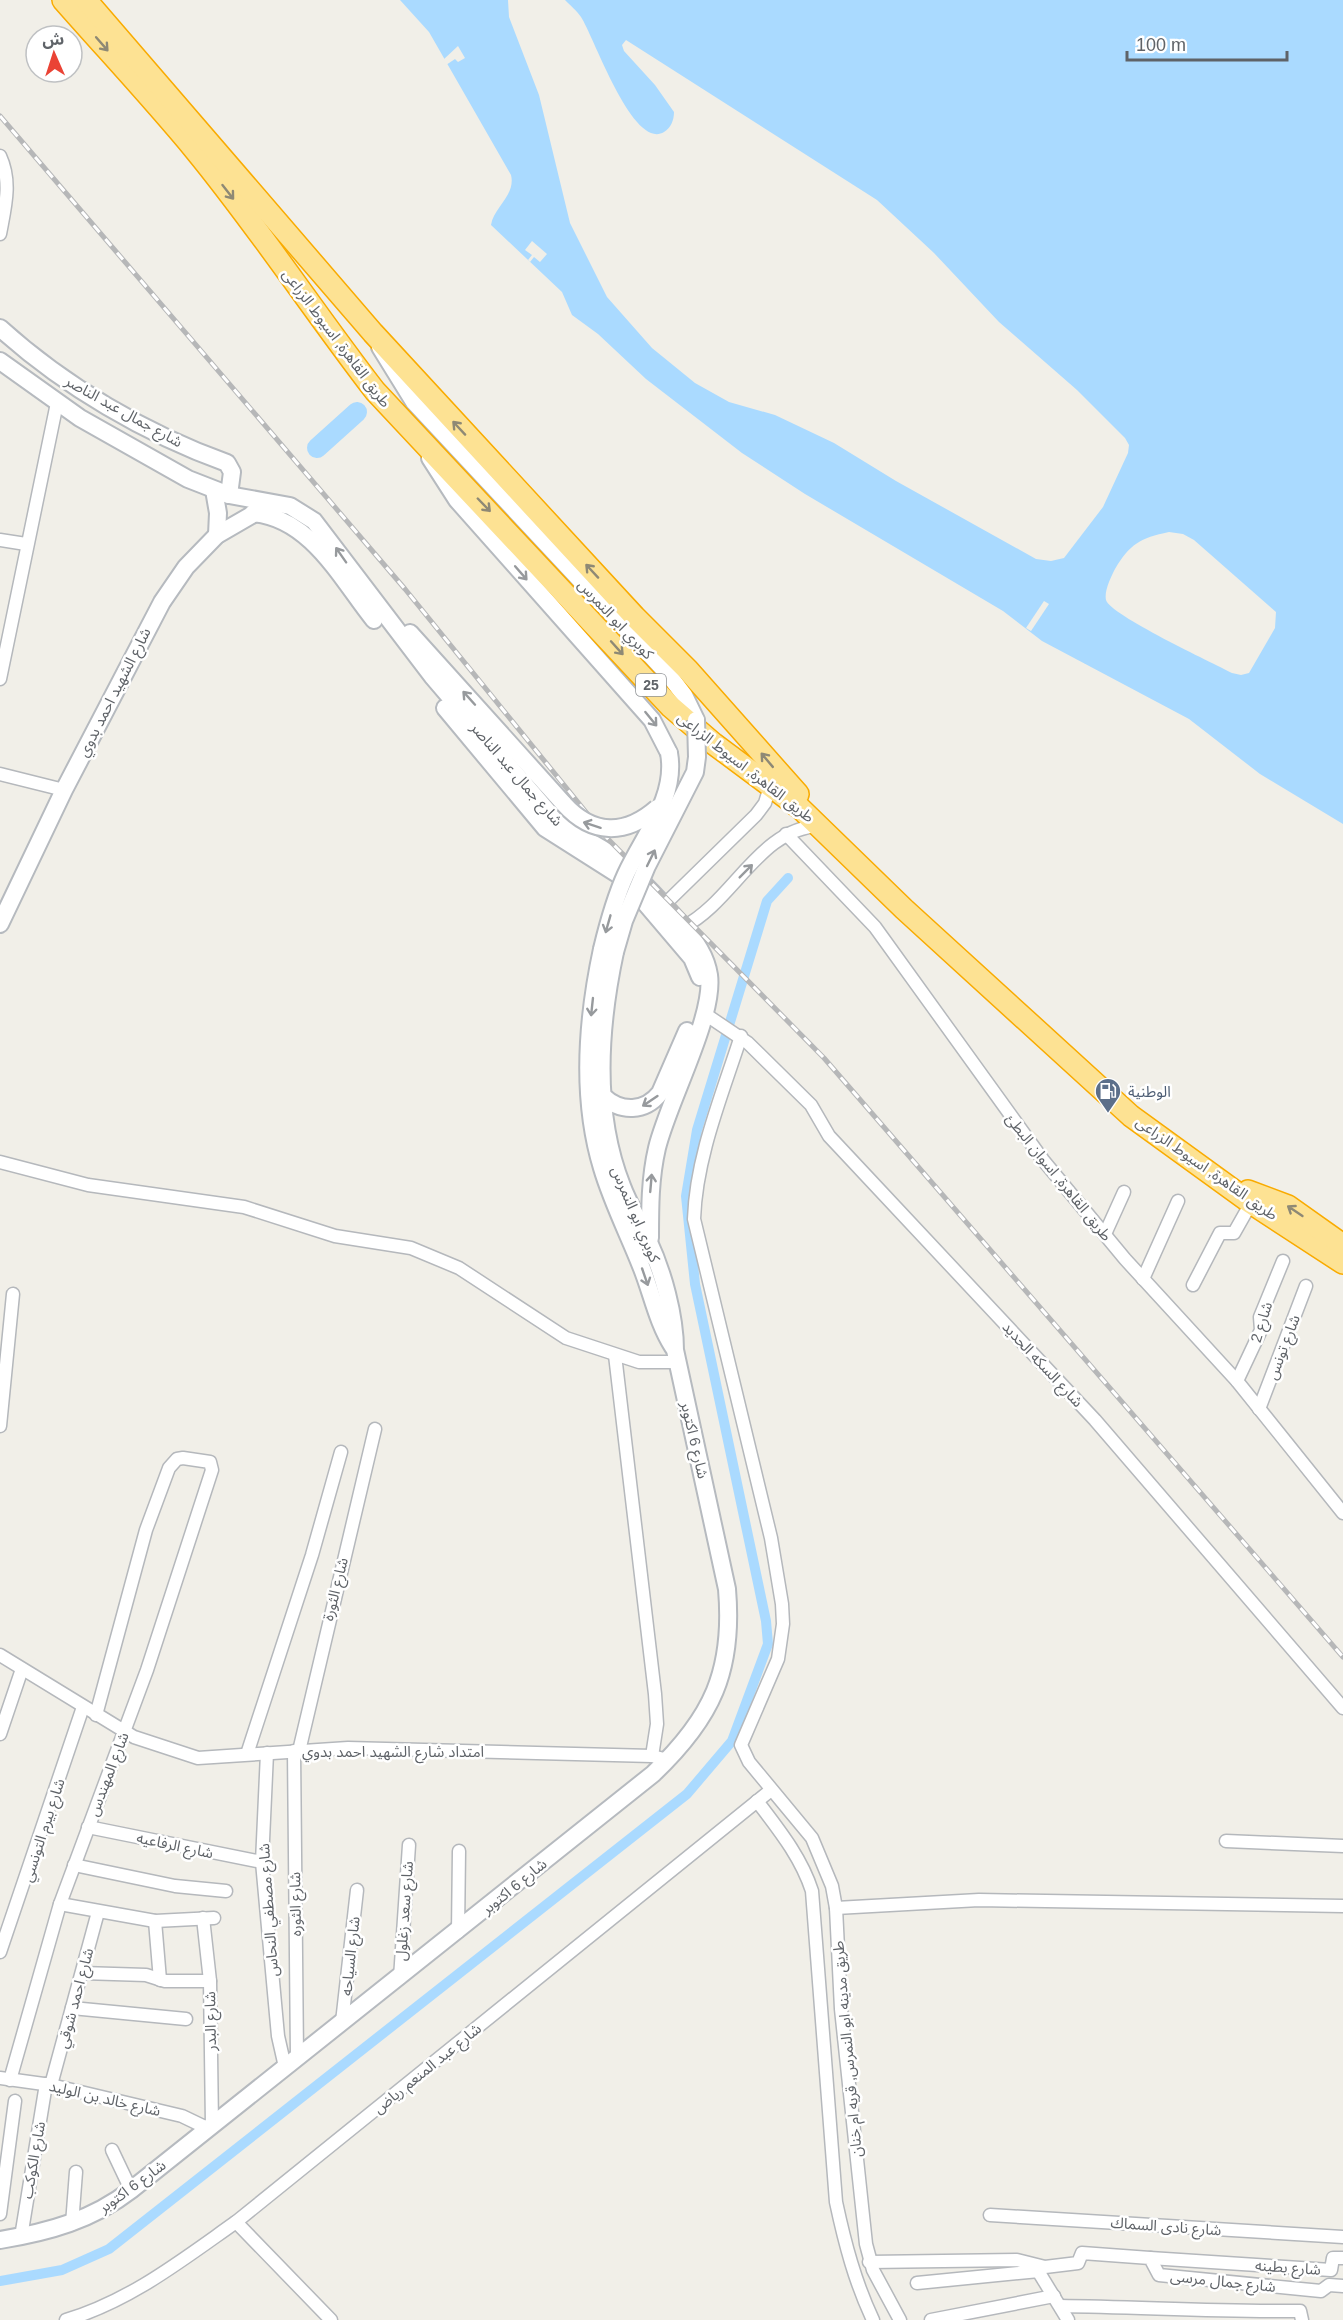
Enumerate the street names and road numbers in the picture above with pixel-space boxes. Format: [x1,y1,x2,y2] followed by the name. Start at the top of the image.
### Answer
[278,266,395,412] street label: طريق القاهرة, اسيوط الزراعى
[60,371,186,454] street label: شارع جمال عبد الناصر
[572,576,658,665] street label: كوبري ابو النمرس
[74,625,158,761] street label: شارع الشهيد احمد بدوي
[636,674,666,696] road number: 25
[673,708,818,827] street label: طريق القاهرة, اسيوط الزراعى
[464,718,567,832] street label: شارع جمال عبد الناصر
[1001,1110,1116,1245] street label: طريق القاهرة, اسوان البطئ
[1132,1113,1281,1225] street label: طريق القاهرة, اسيوط الزراعى
[605,1163,664,1267] street label: كوبري ابو النمرس
[1247,1299,1279,1346] street label: شارع 2
[1263,1312,1307,1383] street label: شارع تونس
[996,1318,1087,1413] street label: شارع السكه الحديد
[674,1399,712,1481] street label: شارع 6 اكتوبر
[319,1555,355,1623] street label: شارع الثورة
[84,1729,136,1820] street label: شارع المهندس
[302,1743,484,1764] street label: امتداد شارع الشهيد احمد بدوي
[18,1776,72,1885] street label: شارع بيرم التونسي
[134,1829,215,1865] street label: شارع الرفاعيه
[255,1842,285,1977] street label: شارع مصطفي النحاس
[477,1855,552,1921] street label: شارع 6 اكتوبر
[392,1860,420,1962] street label: شارع سعد زغلول
[286,1871,308,1936] street label: شارع الثوره
[337,1915,367,1997] street label: شارع السياحه
[829,1940,868,2158] street label: طريق مدينه ابو النمرس, قريه ام خنان
[53,1946,100,2051] street label: شارع احمد شوقي
[201,1991,223,2052] street label: شارع البدر
[370,2019,487,2120] street label: شارع عبد المنعم رياض
[47,2077,163,2123] street label: شارع خالد بن الوليد
[18,2120,52,2201] street label: شارع الكوكب
[95,2156,171,2220] street label: شارع 6 اكتوبر
[1110,2214,1222,2242] street label: شارع نادى السماك
[1254,2256,1322,2282] street label: شارع بطينه
[1169,2267,1277,2299] street label: شارع جمال مرسى

